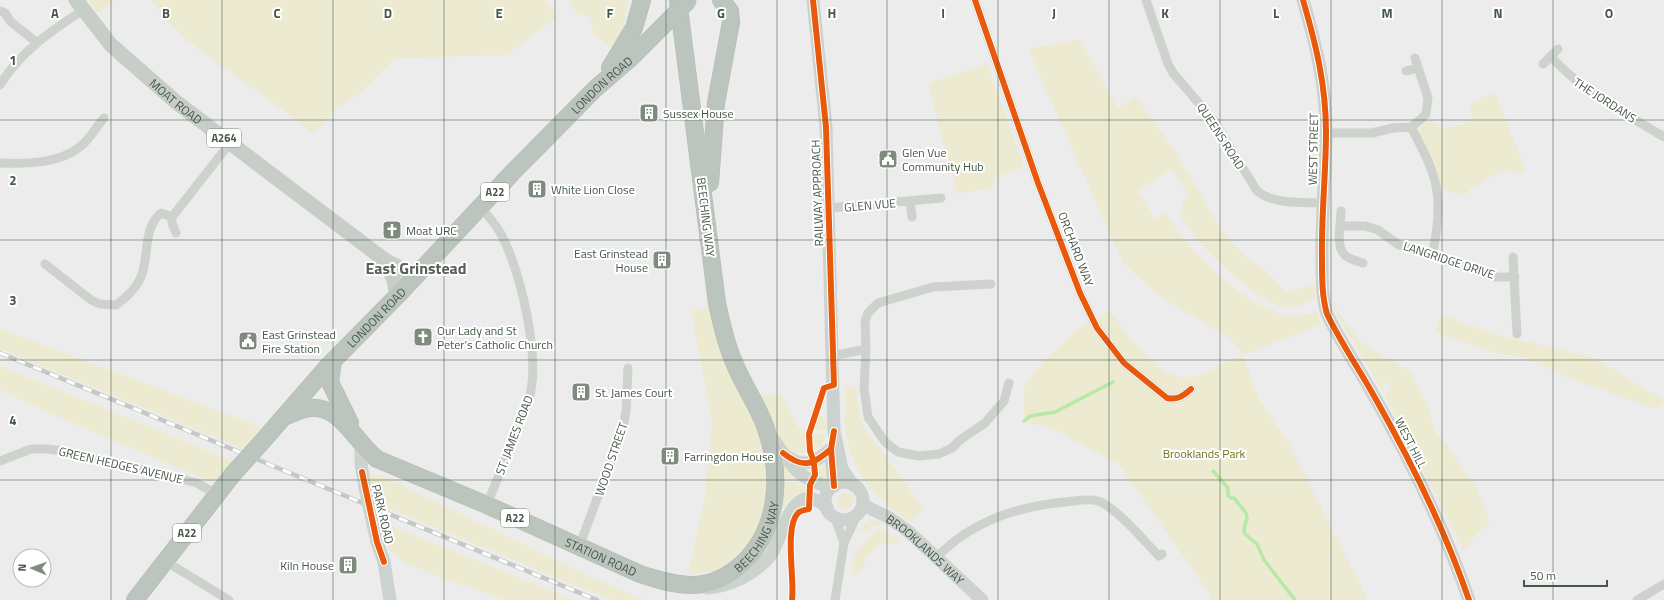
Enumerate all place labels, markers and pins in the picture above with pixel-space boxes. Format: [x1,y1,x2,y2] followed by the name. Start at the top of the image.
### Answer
[638,102,660,124] building icon: Sussex House
[663,104,734,123] place label: Sussex House
[902,143,984,176] place label: Glen Vue Community Hub
[877,148,899,170] public building icon: Glen Vue Community Hub
[526,178,548,200] building icon: White Lion Close
[551,180,635,199] place label: White Lion Close
[381,219,403,241] church icon: Moat URC
[406,221,457,240] place label: Moat URC
[574,244,648,277] place label: East Grinstead House
[651,249,673,271] building icon: East Grinstead House
[437,321,553,354] place label: Our Lady and St Peter’s Catholic Church
[262,325,336,358] place label: East Grinstead Fire Station
[412,326,434,348] church icon: Our Lady and St Peter’s Catholic Church
[237,330,259,352] public building icon: East Grinstead Fire Station
[570,381,592,403] building icon: St. James Court
[595,383,673,402] place label: St. James Court
[659,445,681,467] building icon: Farringdon House
[684,447,774,466] place label: Farringdon House
[337,554,359,576] building icon: Kiln House
[280,556,334,575] place label: Kiln House

